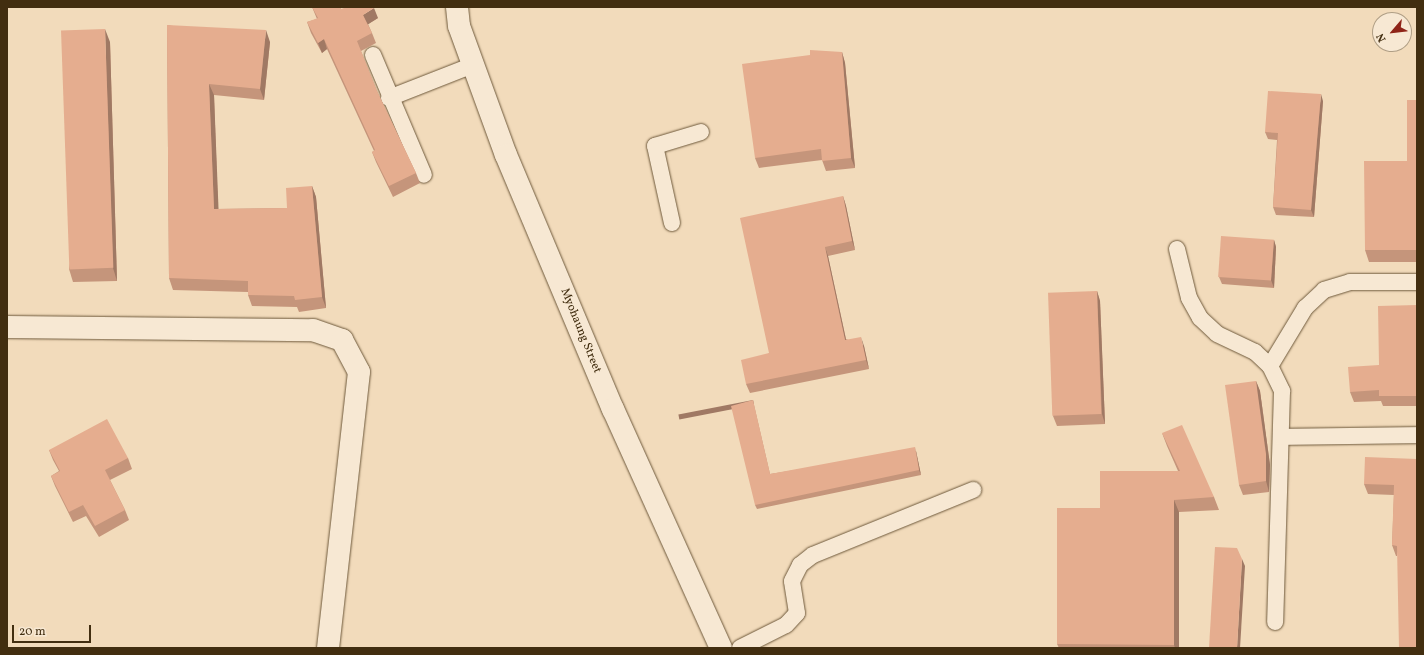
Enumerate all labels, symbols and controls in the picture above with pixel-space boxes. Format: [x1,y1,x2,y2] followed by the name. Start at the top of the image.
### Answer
[1372,12,1412,52] north arrow
[1373,30,1390,44] text: N
[556,286,604,376] street label: Myohaung Street
[14,617,93,643] scale bar
[19,624,46,640] text: 20 m

